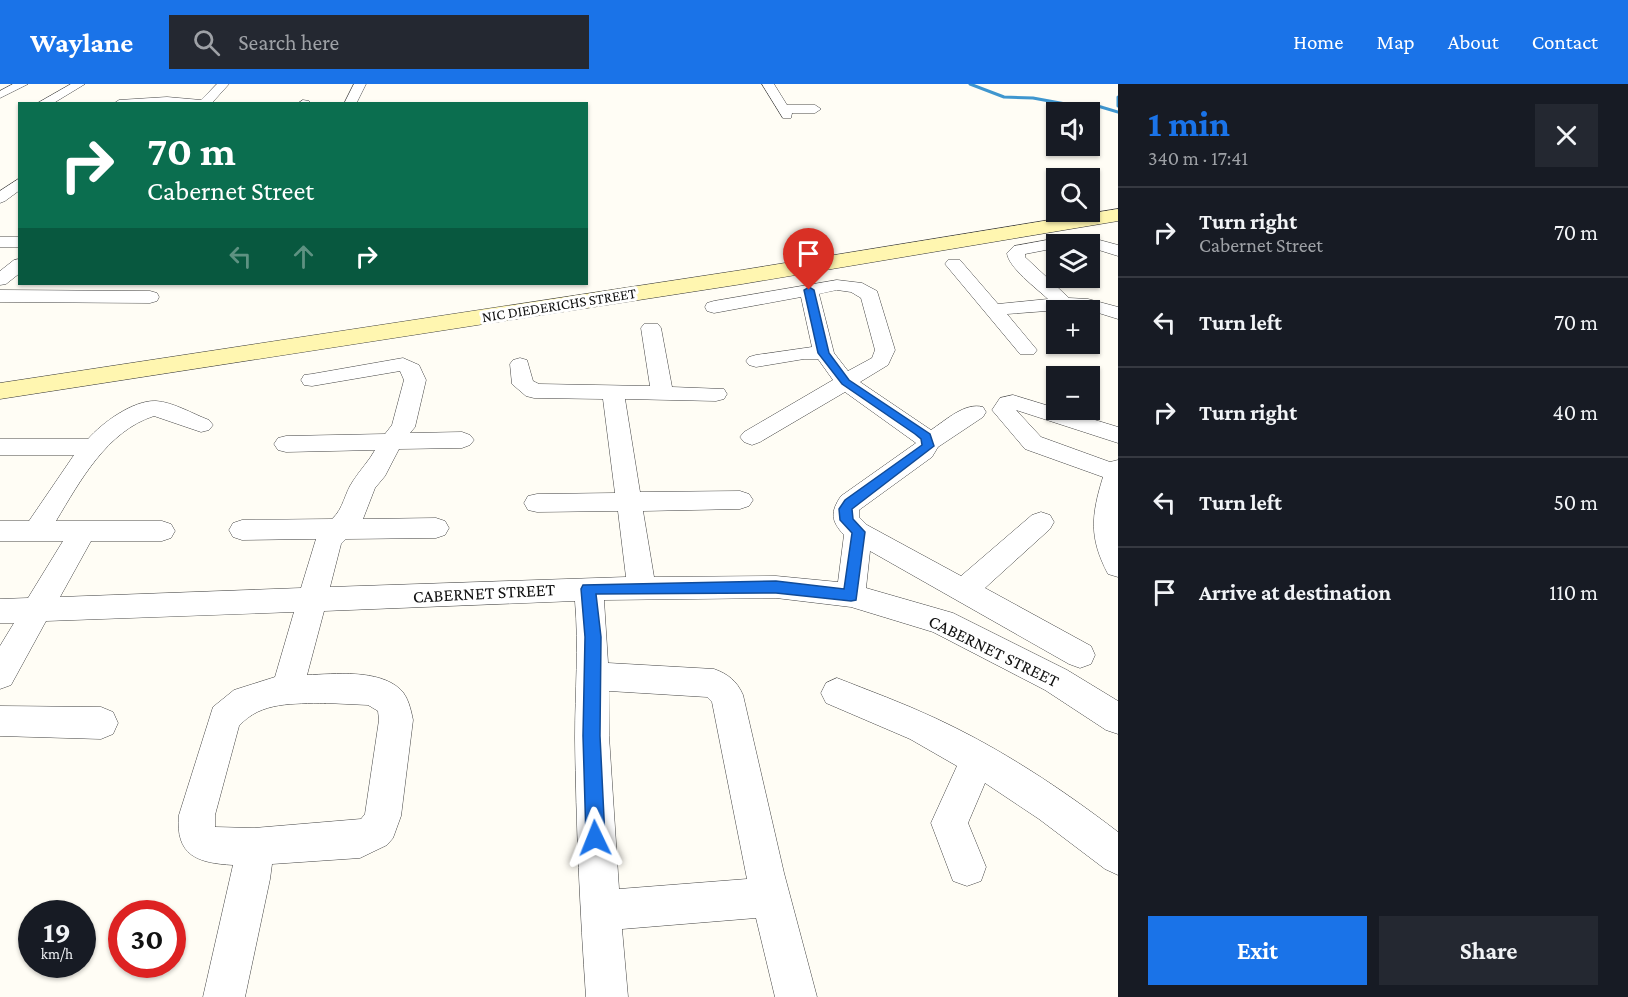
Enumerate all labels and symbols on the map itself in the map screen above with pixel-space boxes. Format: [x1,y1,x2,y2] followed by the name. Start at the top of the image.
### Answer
[783,228,834,290] pin
[481,285,637,325] street label: NIC DIEDERICHS STREET
[412,579,556,607] street label: CABERNET STREET
[926,611,1063,691] street label: CABERNET STREET
[563,806,627,870] position arrow
[108,900,186,978] speed limit sign: 30

